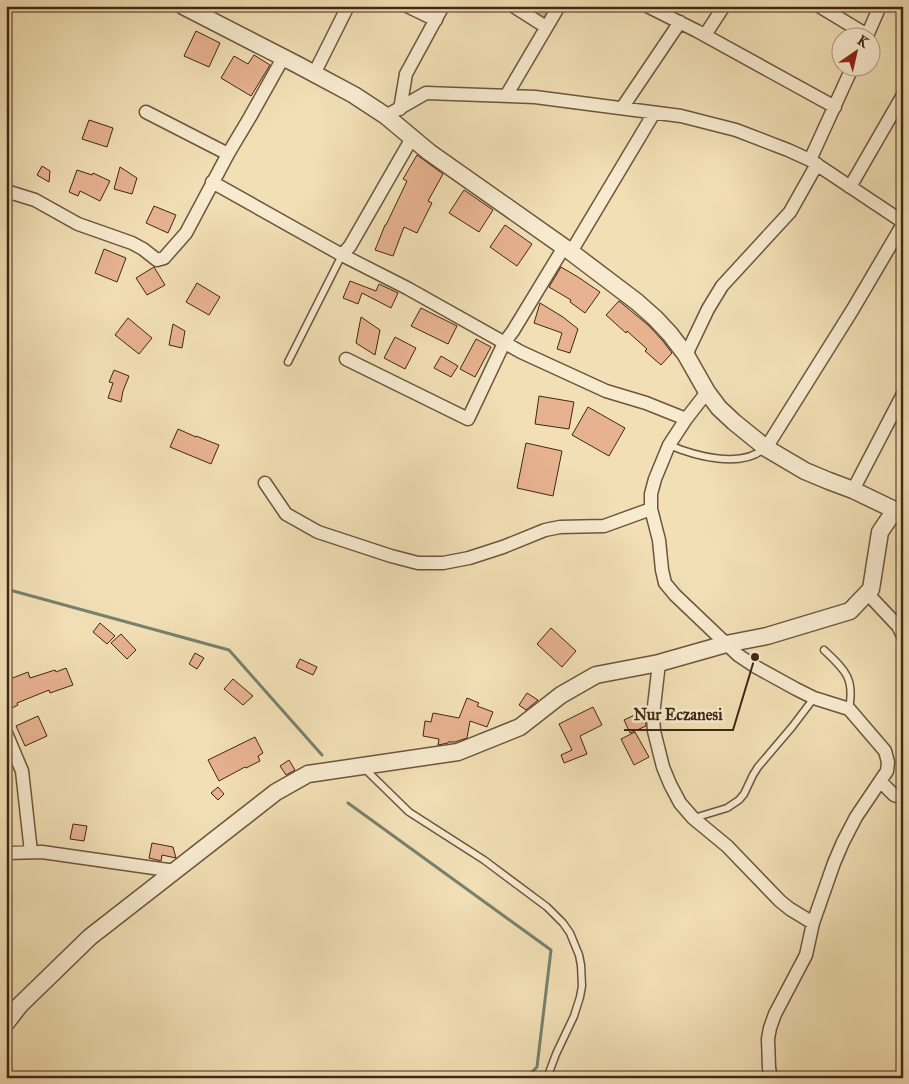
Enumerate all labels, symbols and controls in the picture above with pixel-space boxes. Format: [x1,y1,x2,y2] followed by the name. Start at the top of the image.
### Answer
[832,28,882,78] north arrow
[854,32,873,52] text: K
[624,699,733,730] callout: Nur Eczanesi
[633,705,723,724] text: Nur Eczanesi

